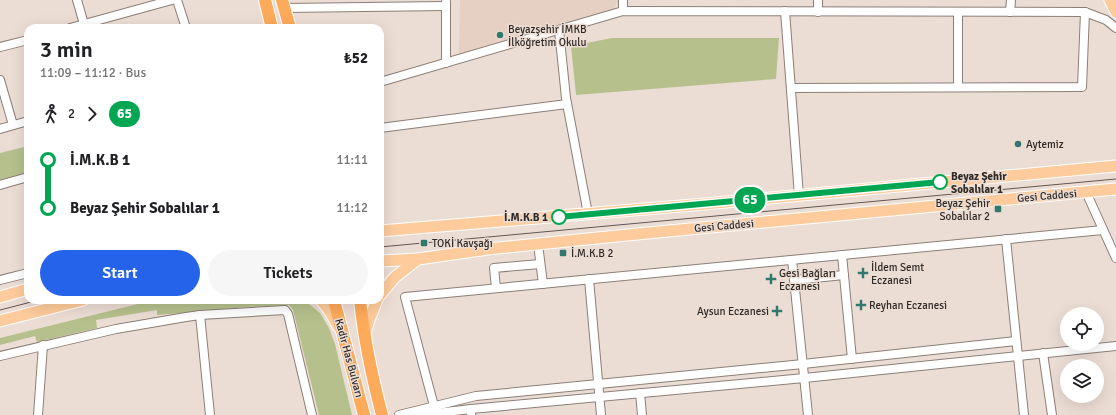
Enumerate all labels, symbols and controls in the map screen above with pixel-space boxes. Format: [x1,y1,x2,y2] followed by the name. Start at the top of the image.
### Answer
[508,22,587,49] place label: Beyazşehir İMKB İlköğretim Okulu
[495,30,505,40] marker: Beyazşehir İMKB İlköğretim Okulu
[40,36,93,63] text: 3 min
[344,49,368,67] text: ₺52
[40,65,146,81] text: 11:09 – 11:12 · Bus
[40,103,62,125] icon: walk
[81,103,103,125] icon: forward
[117,105,132,122] text: 65
[68,106,75,122] text: 2
[1026,138,1064,151] place label: Aytemiz
[1013,139,1023,149] marker: Aytemiz
[70,151,130,169] text: İ.M.K.B 1
[336,152,368,168] text: 11:11
[951,170,1007,196] place label: Beyaz Şehir Sobalılar 1
[932,174,948,190] marker: Beyaz Şehir Sobalılar 1
[732,187,768,213] line badge: 65
[1017,187,1077,205] street label: Gesi Caddesi
[742,191,758,208] text: 65
[935,197,990,223] place label: Beyaz Şehir Sobalılar 2
[70,199,220,217] text: Beyaz Şehir Sobalılar 1
[336,200,368,216] text: 11:12
[993,204,1003,214] marker: Beyaz Şehir Sobalılar 2
[551,209,567,225] marker: İ.M.K.B 1
[504,210,548,224] place label: İ.M.K.B 1
[694,217,754,235] street label: Gesi Caddesi
[432,236,493,250] place label: TOKİ Kavşağı
[419,238,429,248] marker: TOKİ Kavşağı
[571,246,613,260] place label: İ.M.K.B 2
[558,248,568,258] marker: İ.M.K.B 2
[40,250,200,296] button: Start
[208,250,368,296] button: Tickets
[871,260,924,287] place label: İldem Semt Eczanesi
[779,267,836,293] place label: Gesi Bağları Eczanesi
[858,268,868,278] marker: İldem Semt Eczanesi
[766,274,776,284] marker: Gesi Bağları Eczanesi
[869,299,947,312] place label: Reyhan Eczanesi
[856,300,866,310] marker: Reyhan Eczanesi
[697,305,769,318] place label: Aysun Eczanesi
[772,306,782,316] marker: Aysun Eczanesi
[1060,307,1104,403] map controls
[1060,307,1104,351] button: locate
[332,317,366,399] street label: Kadir Has Bulvarı
[1060,359,1104,403] button: layers

